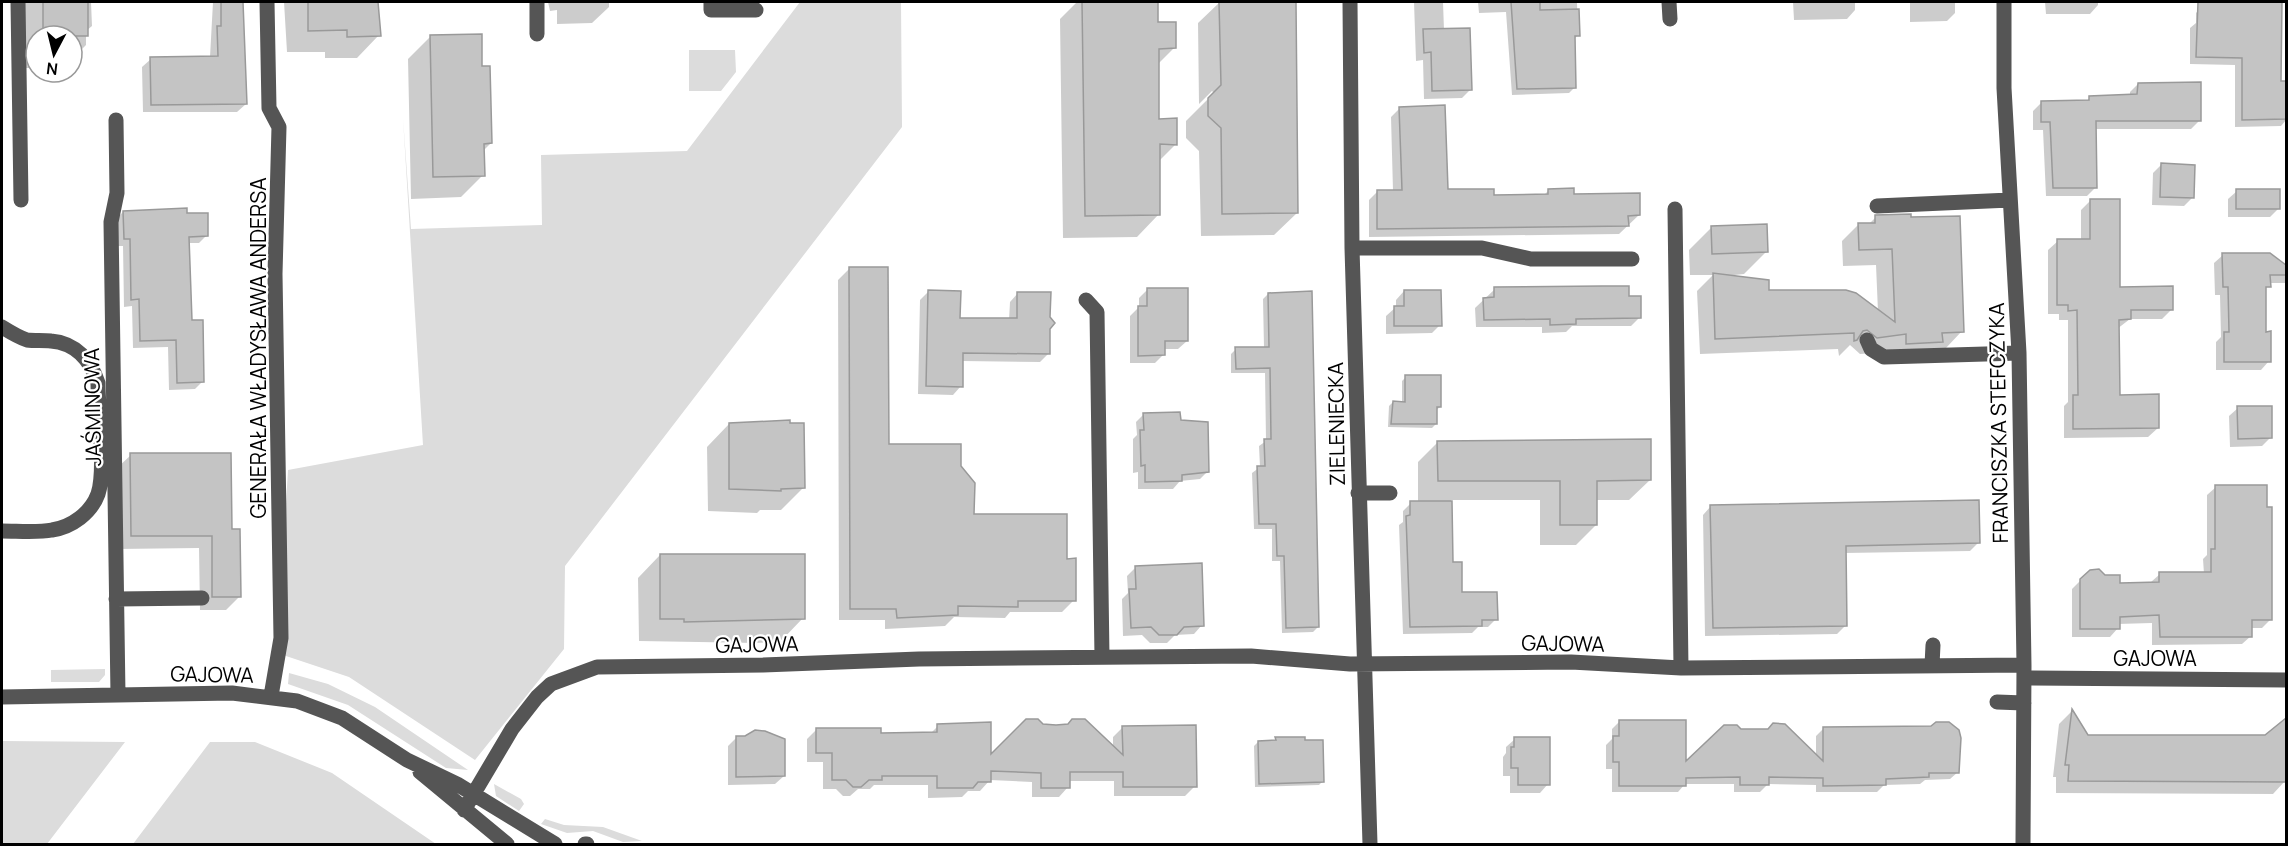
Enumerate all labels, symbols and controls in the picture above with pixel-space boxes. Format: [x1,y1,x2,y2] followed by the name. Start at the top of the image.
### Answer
[24,24,84,84] north arrow
[45,57,59,81] text: N
[244,178,272,518] street label: GENERAŁA WŁADYSŁAWA ANDERSA
[1982,302,2014,544] street label: FRANCISZKA STEFCZYKA
[77,347,107,467] street label: JAŚMINOWA
[1321,362,1351,486] street label: ZIELENIECKA
[1521,628,1605,658] street label: GAJOWA
[715,629,799,659] street label: GAJOWA
[2113,644,2197,672] street label: GAJOWA
[170,659,254,689] street label: GAJOWA

